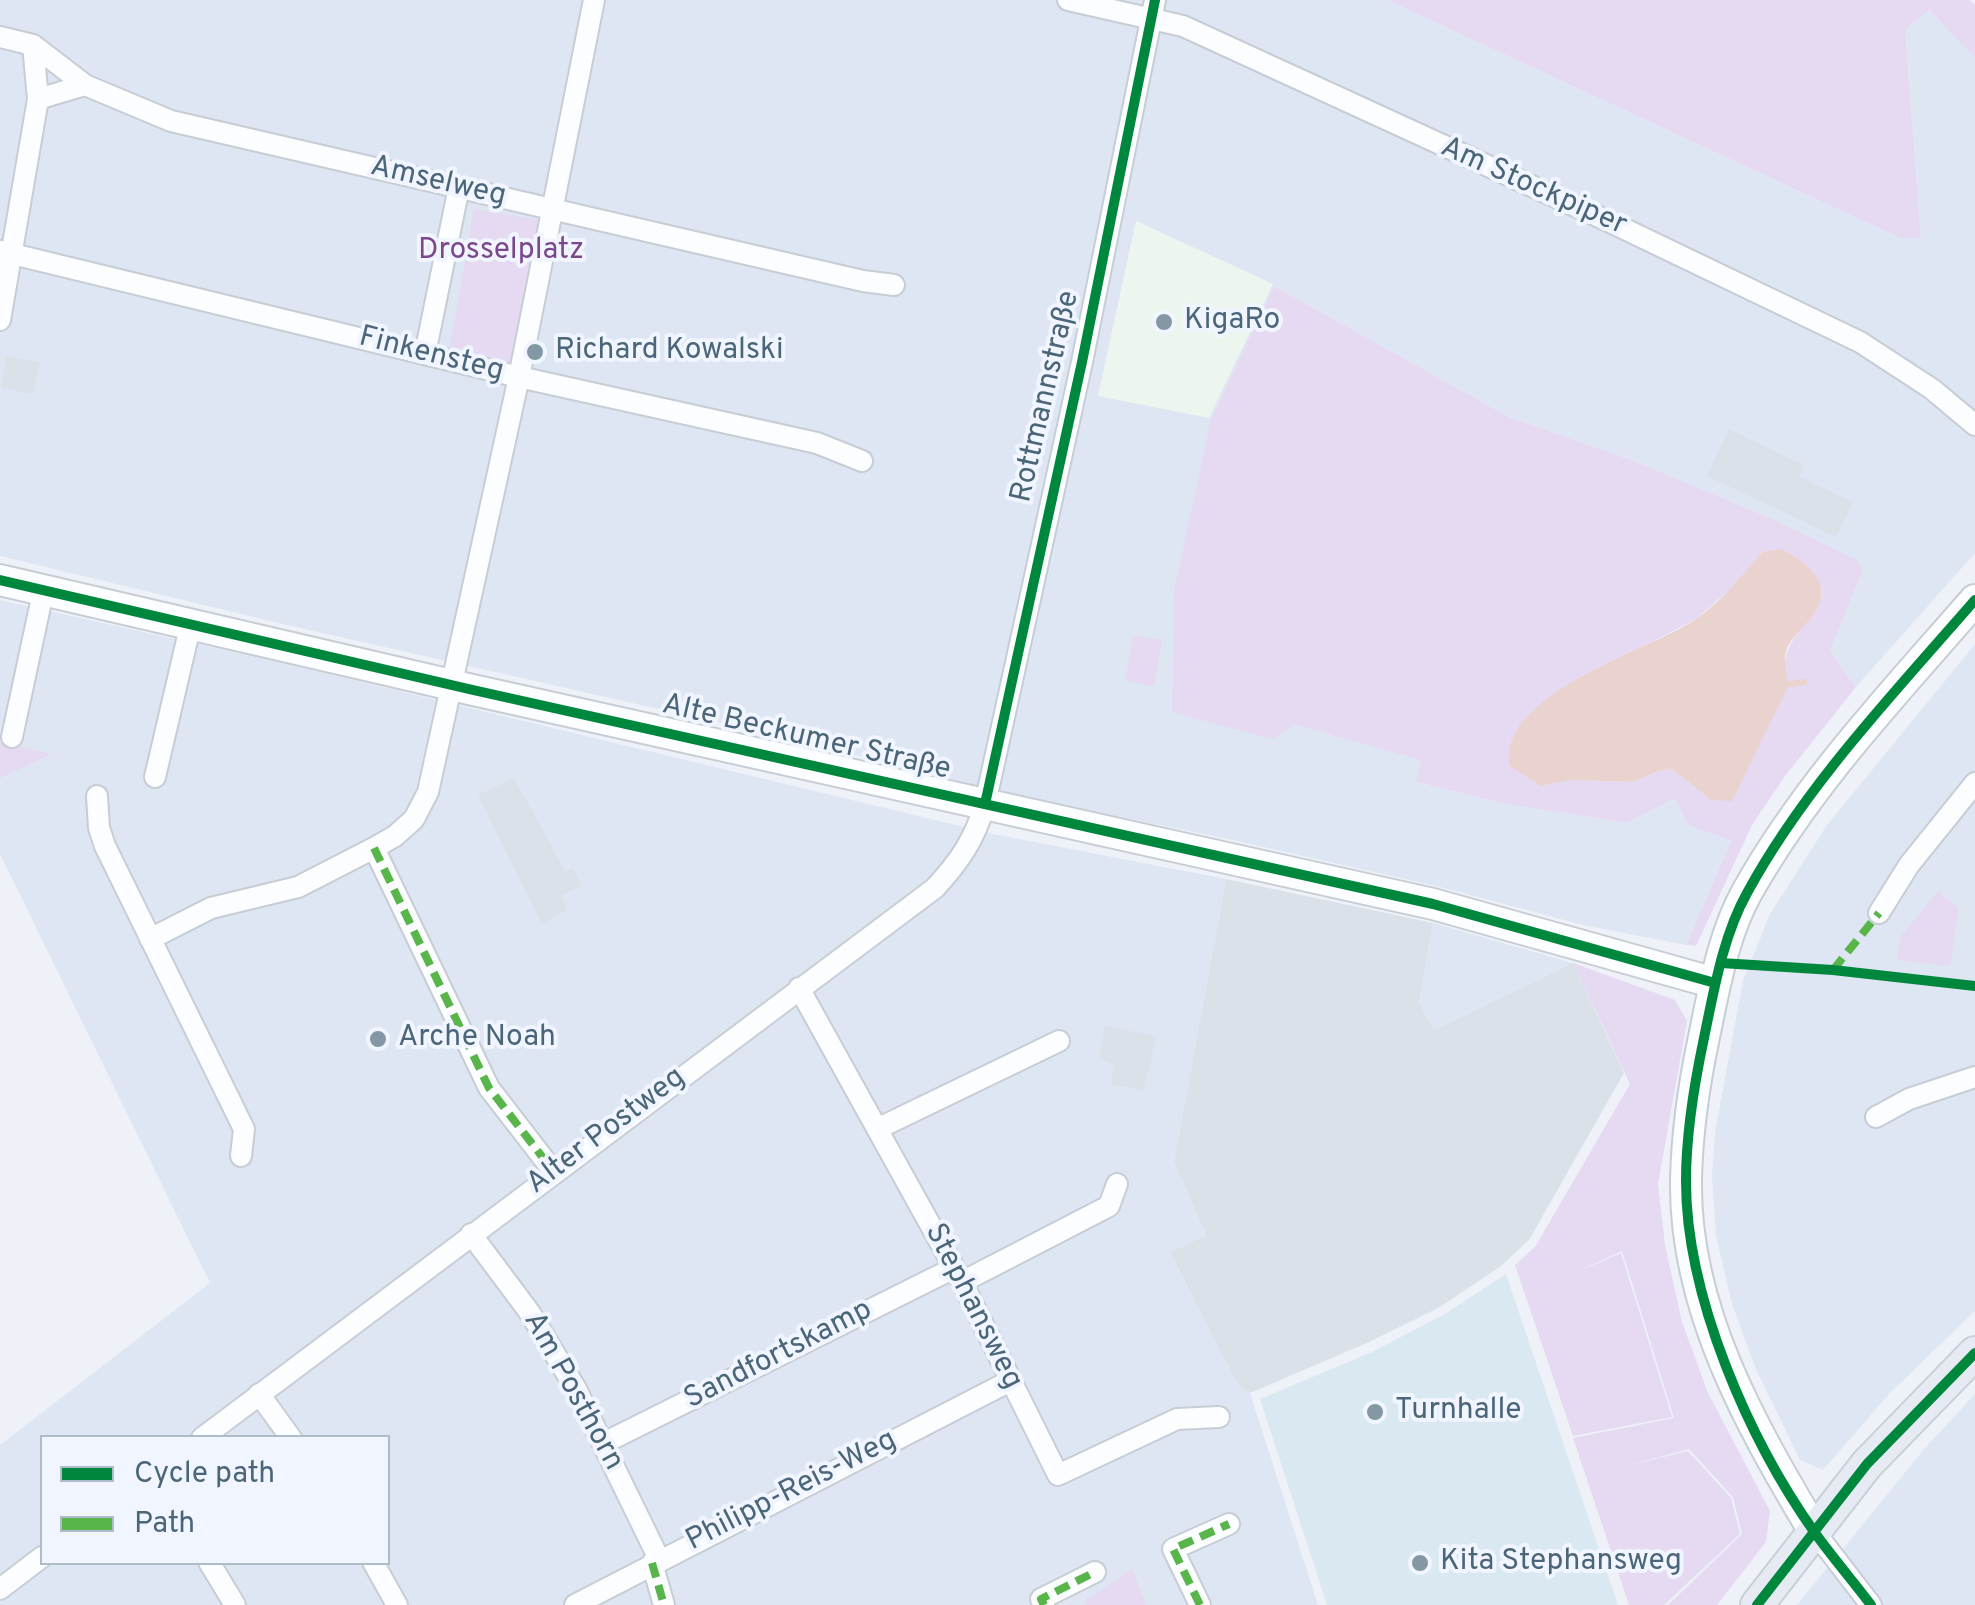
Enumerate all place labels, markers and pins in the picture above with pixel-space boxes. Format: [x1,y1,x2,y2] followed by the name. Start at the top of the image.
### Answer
[1184,304,1280,340] place label: KigaRo
[1153,311,1175,333] marker: KigaRo
[555,334,784,370] place label: Richard Kowalski
[524,341,546,363] marker: Richard Kowalski
[398,1021,556,1057] place label: Arche Noah
[367,1028,389,1050] marker: Arche Noah
[1395,1394,1521,1430] place label: Turnhalle
[1364,1401,1386,1423] marker: Turnhalle
[1440,1545,1682,1581] place label: Kita Stephansweg
[1409,1552,1431,1574] marker: Kita Stephansweg

